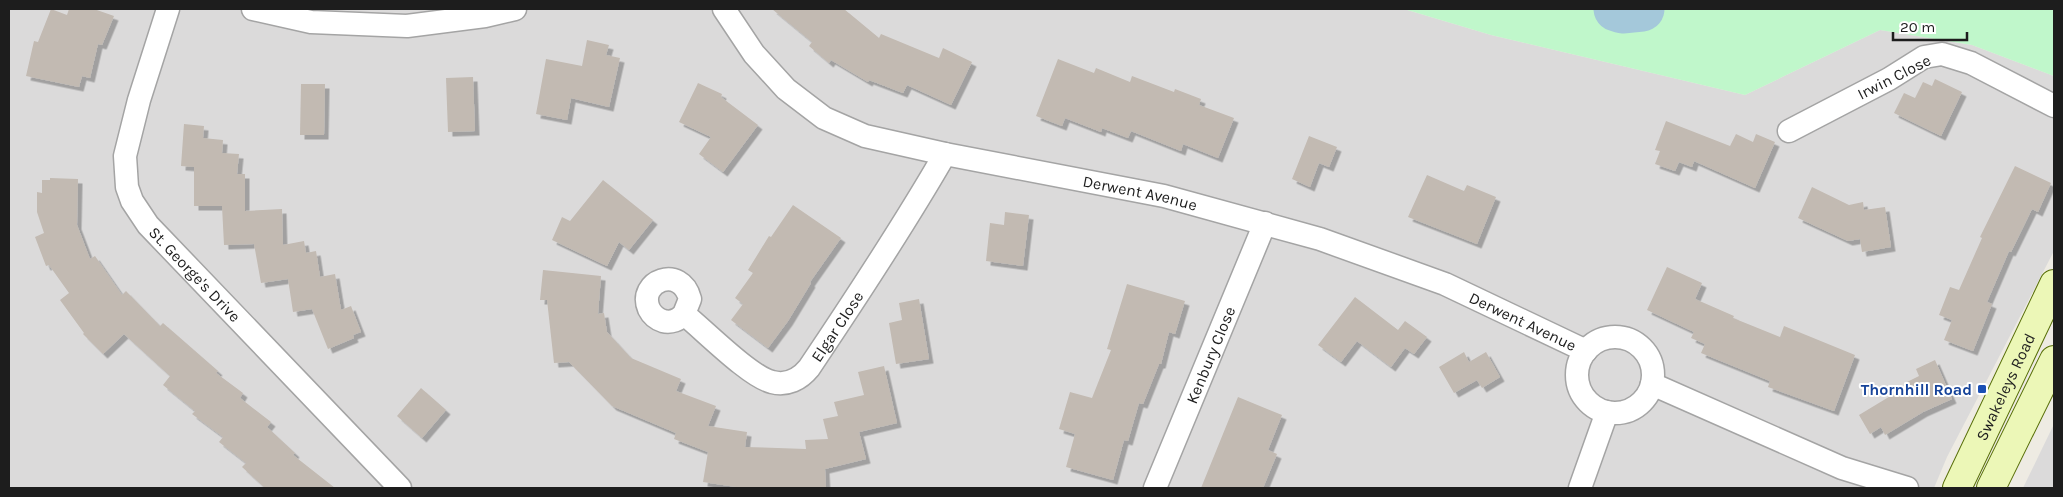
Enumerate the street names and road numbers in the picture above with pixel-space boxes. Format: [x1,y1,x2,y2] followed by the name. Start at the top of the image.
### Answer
[1854,50,1934,104] street label: Irwin Close
[1081,171,1200,214] street label: Derwent Avenue
[145,223,245,326] street label: St. George's Drive
[807,287,867,365] street label: Elgar Close
[1466,287,1580,355] street label: Derwent Avenue
[1182,304,1239,406] street label: Kenbury Close
[1971,330,2039,444] street label: Swakeleys Road

